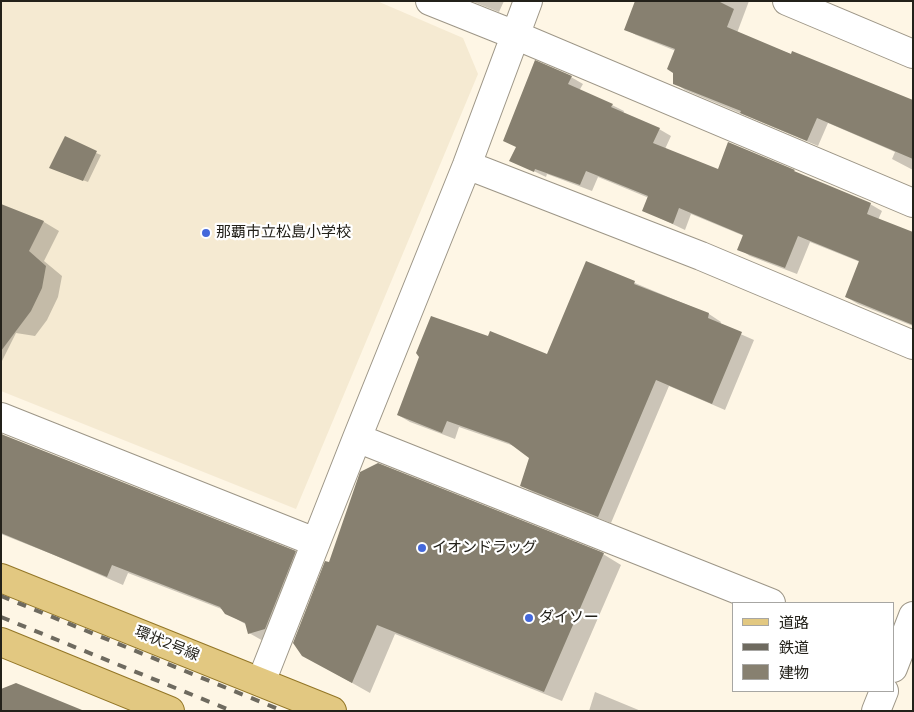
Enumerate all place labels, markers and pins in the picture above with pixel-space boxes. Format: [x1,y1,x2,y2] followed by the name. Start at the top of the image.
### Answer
[216,224,351,242] place label: 那覇市立松島小学校
[200,227,212,239] marker: 那覇市立松島小学校
[432,539,537,557] place label: イオンドラッグ
[416,542,428,554] marker: イオンドラッグ
[539,609,599,627] place label: ダイソー
[523,612,535,624] marker: ダイソー

